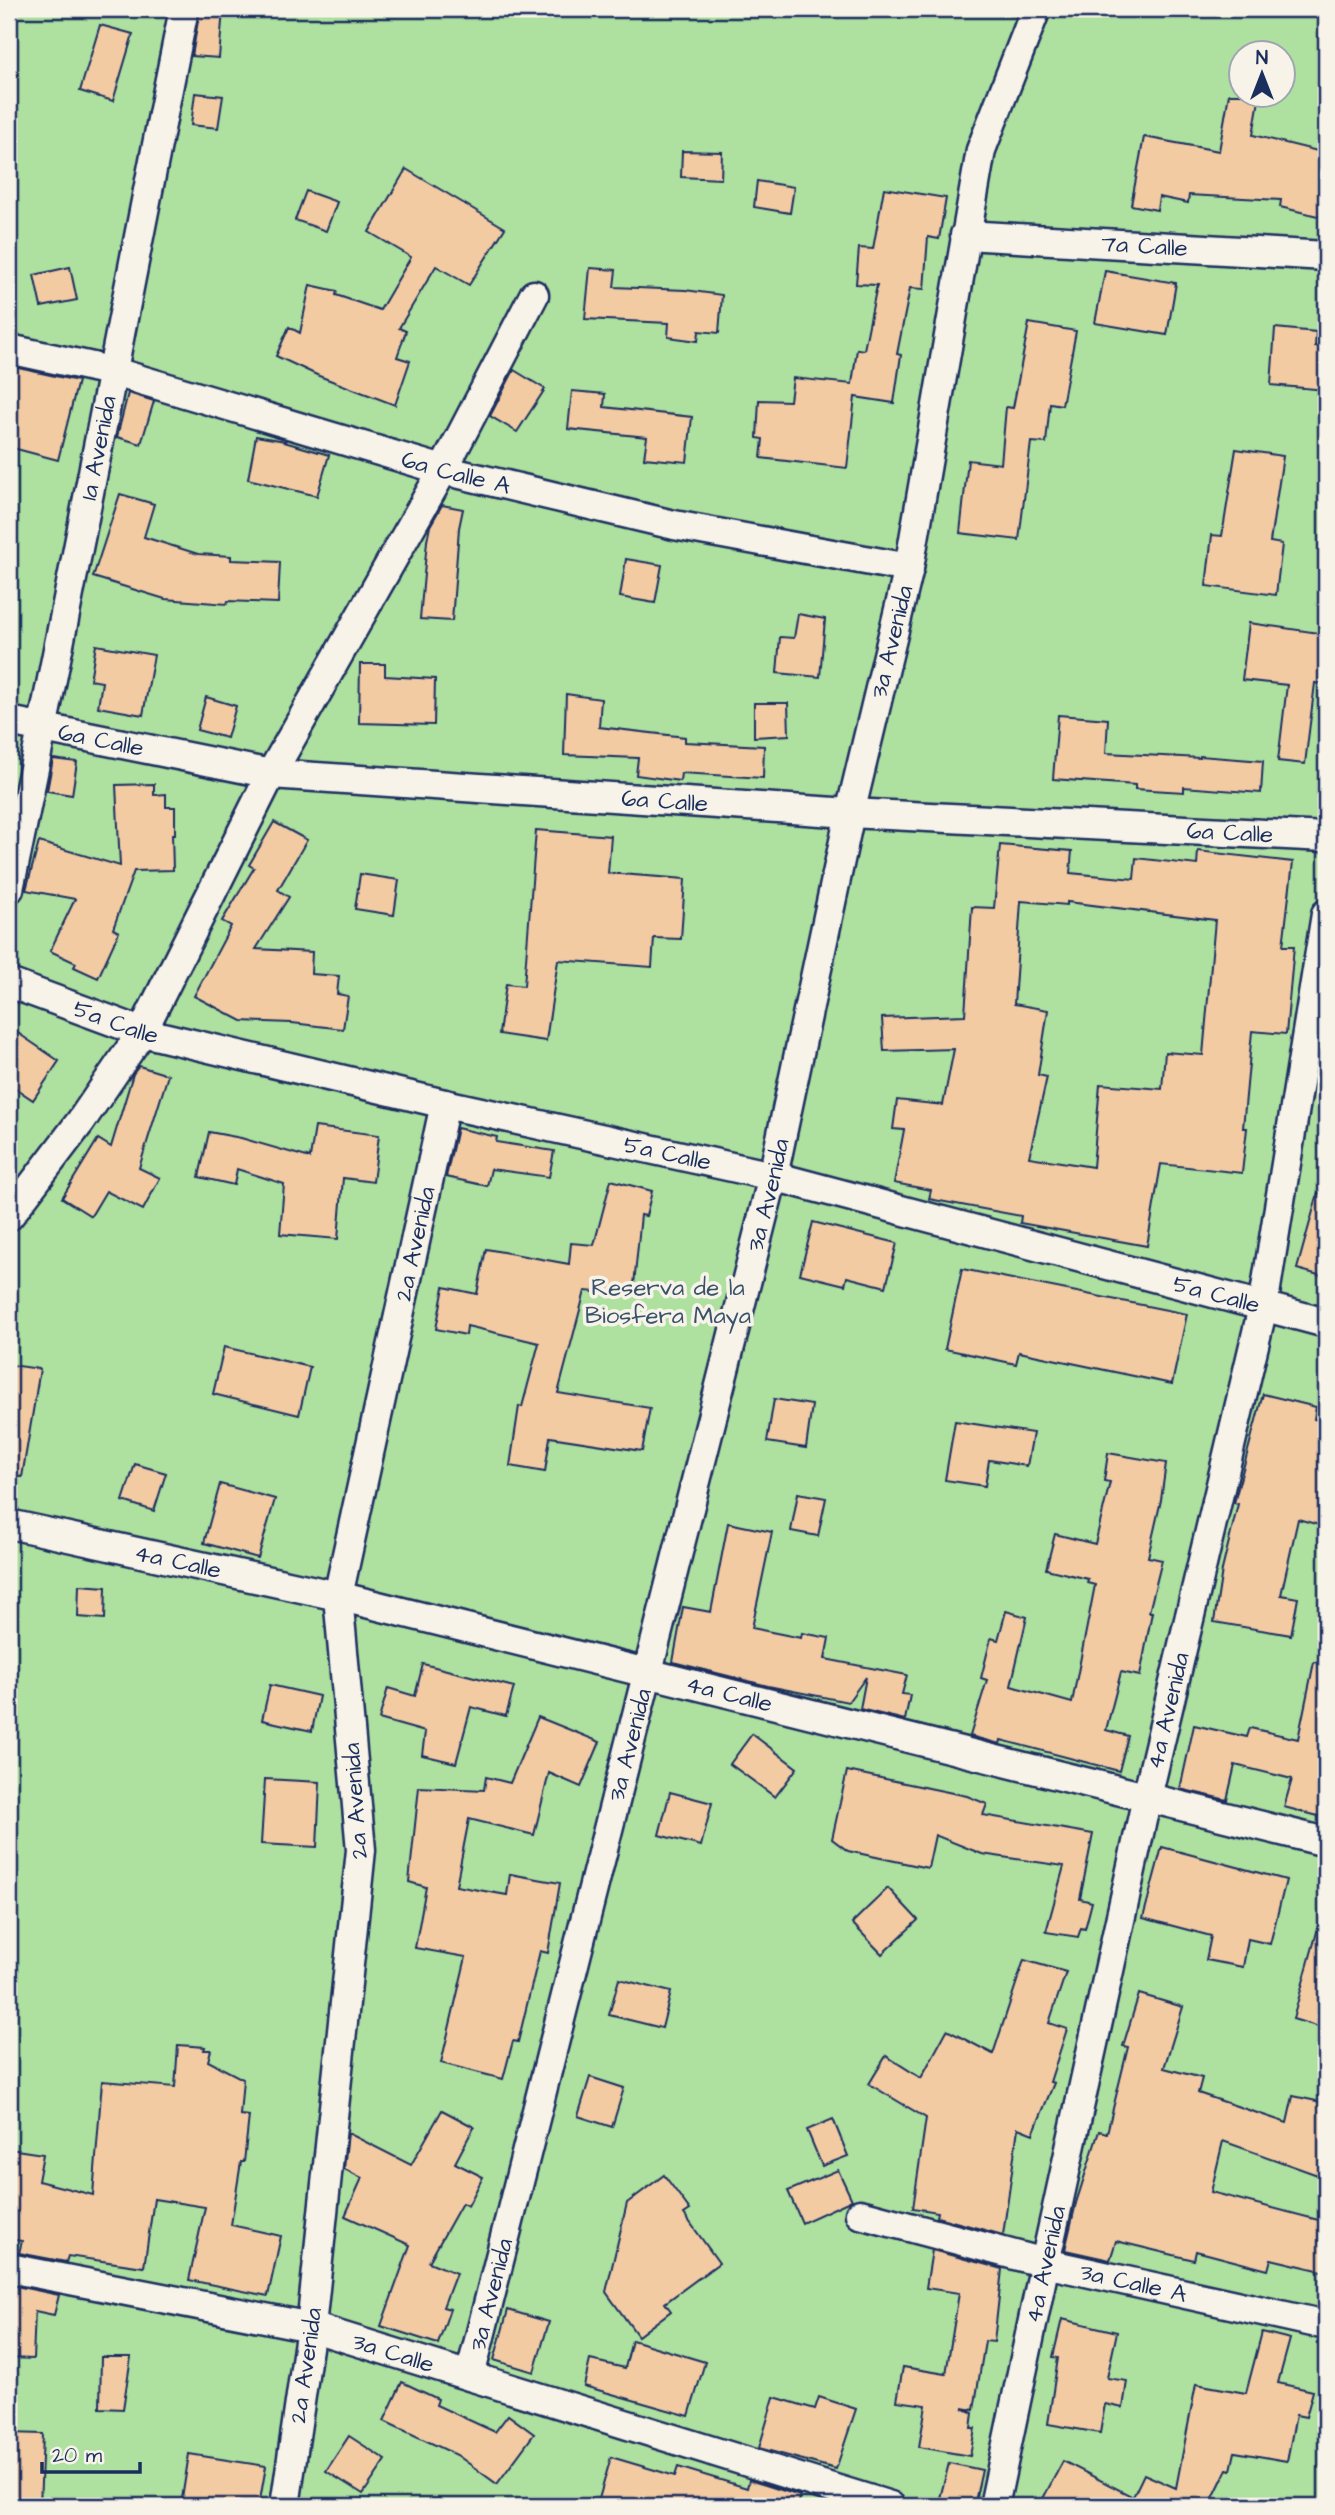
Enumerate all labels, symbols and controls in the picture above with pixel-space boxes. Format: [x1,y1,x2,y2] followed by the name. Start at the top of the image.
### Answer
[1226,38,1296,108] north arrow
[1256,45,1268,72] text: N
[1101,227,1189,266] street label: 7a Calle
[72,393,126,503] street label: 1a Avenida
[397,442,514,503] street label: 6a Calle A
[862,582,922,702] street label: 3a Avenida
[55,715,147,766] street label: 6a Calle
[620,782,709,821] street label: 6a Calle
[1186,814,1274,852] street label: 6a Calle
[68,992,162,1053] street label: 5a Calle
[620,1128,714,1180] street label: 5a Calle
[739,1136,798,1255] street label: 3a Avenida
[387,1183,445,1305] street label: 2a Avenida
[1169,1267,1264,1323] street label: 5a Calle
[585,1271,751,1334] park label: Reserva de la Biosfera Maya
[131,1536,224,1588] street label: 4a Calle
[1138,1649,1199,1773] street label: 4a Avenida
[682,1667,776,1722] street label: 4a Calle
[600,1685,661,1805] street label: 3a Avenida
[335,1742,377,1860] street label: 2a Avenida
[1017,2203,1075,2326] street label: 4a Avenida
[461,2235,522,2355] street label: 3a Avenida
[1076,2255,1190,2312] street label: 3a Calle A
[281,2306,331,2426] street label: 2a Avenida
[348,2325,438,2382] street label: 3a Calle
[42,2431,140,2475] scale bar
[52,2441,103,2470] text: 20 m

